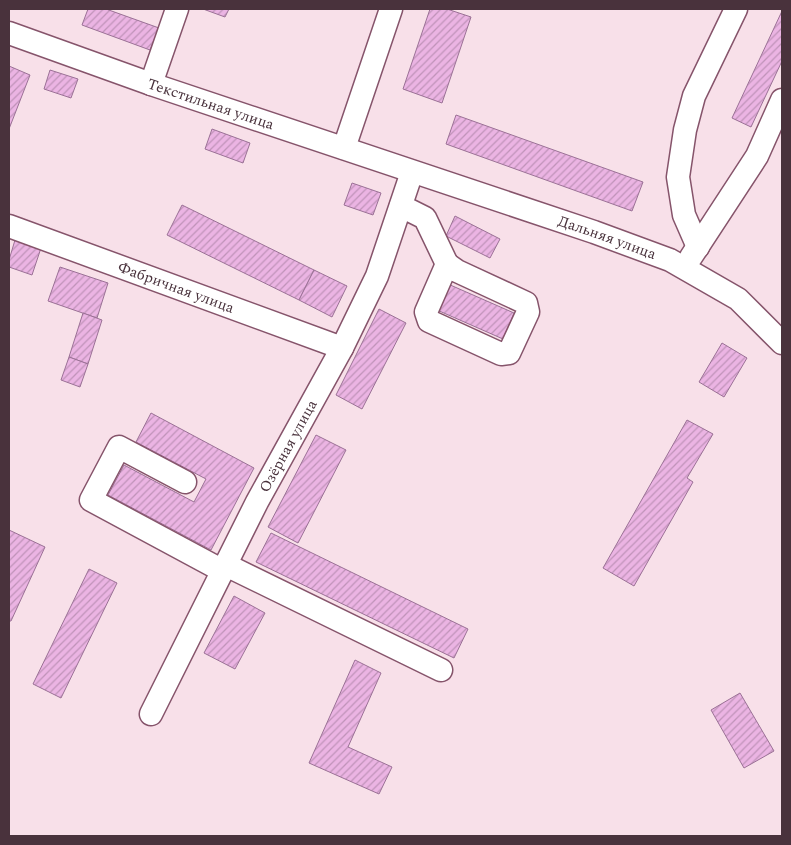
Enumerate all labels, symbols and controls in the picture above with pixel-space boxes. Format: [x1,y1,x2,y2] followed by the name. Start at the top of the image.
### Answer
[145,72,278,136] street label: Текстильная улица
[555,209,660,266] street label: Дальняя улица
[115,255,238,319] street label: Фабричная улица
[253,395,323,497] street label: Озёрная улица

